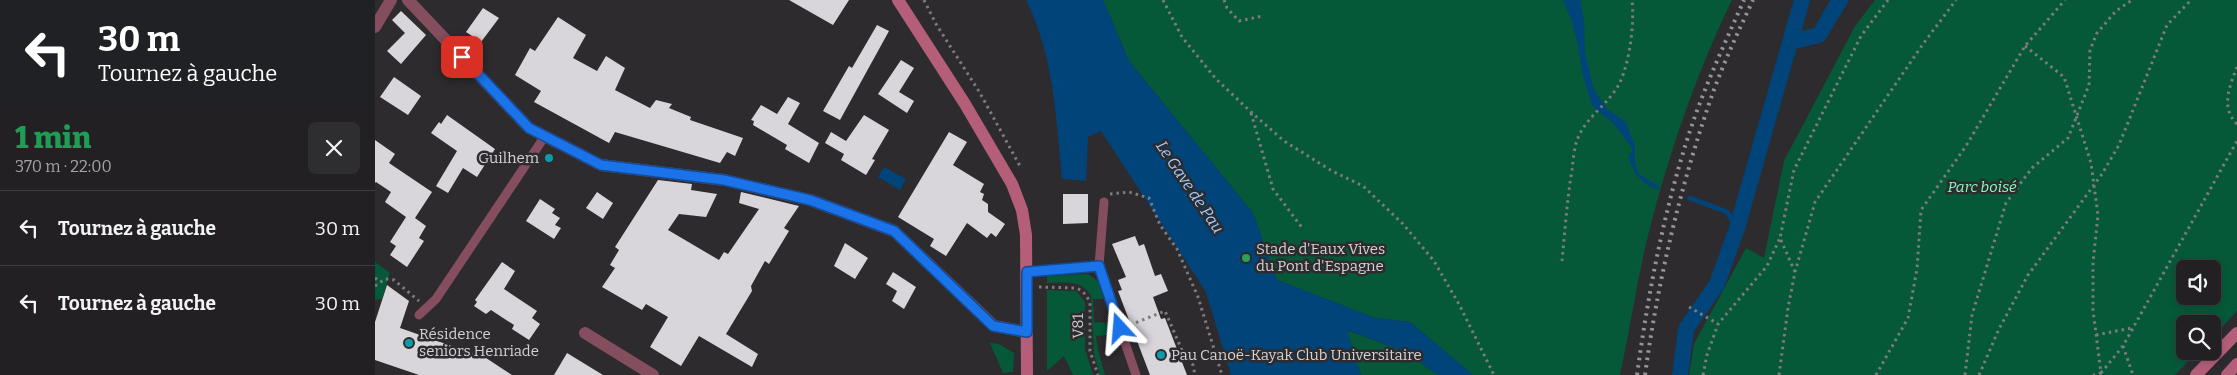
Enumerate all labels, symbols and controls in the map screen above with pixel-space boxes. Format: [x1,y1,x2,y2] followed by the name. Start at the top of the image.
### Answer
[98,18,180,60] text: 30 m
[15,20,80,85] icon: left
[441,36,483,78] pin
[448,43,476,71] icon: arrive
[98,60,277,87] text: Tournez à gauche
[15,120,91,156] text: 1 min
[308,122,360,174] button: close
[1152,137,1228,237] water label: Le Gave de Pau
[478,149,540,167] place label: Guilhem
[543,152,555,164] marker: Guilhem
[15,157,112,176] text: 370 m · 22:00
[1947,178,2017,196] park label: Parc boisé
[15,214,43,242] icon: left
[58,217,216,240] text: Tournez à gauche
[315,217,360,240] text: 30 m
[1256,240,1385,275] place label: Stade d'Eaux Vives du Pont d'Espagne
[1240,252,1252,264] marker: Stade d'Eaux Vives du Pont d'Espagne
[2176,260,2221,360] map controls
[2176,260,2221,305] button: sound
[15,289,43,317] icon: left
[58,292,216,315] text: Tournez à gauche
[315,292,360,315] text: 30 m
[1093,301,1145,353] position arrow
[1069,313,1087,339] street label: V81
[2176,315,2221,360] button: search
[419,325,539,360] place label: Résidence seniors Henriade
[403,337,415,349] marker: Résidence seniors Henriade
[1171,346,1422,364] place label: Pau Canoë-Kayak Club Universitaire
[1155,349,1167,361] marker: Pau Canoë-Kayak Club Universitaire

